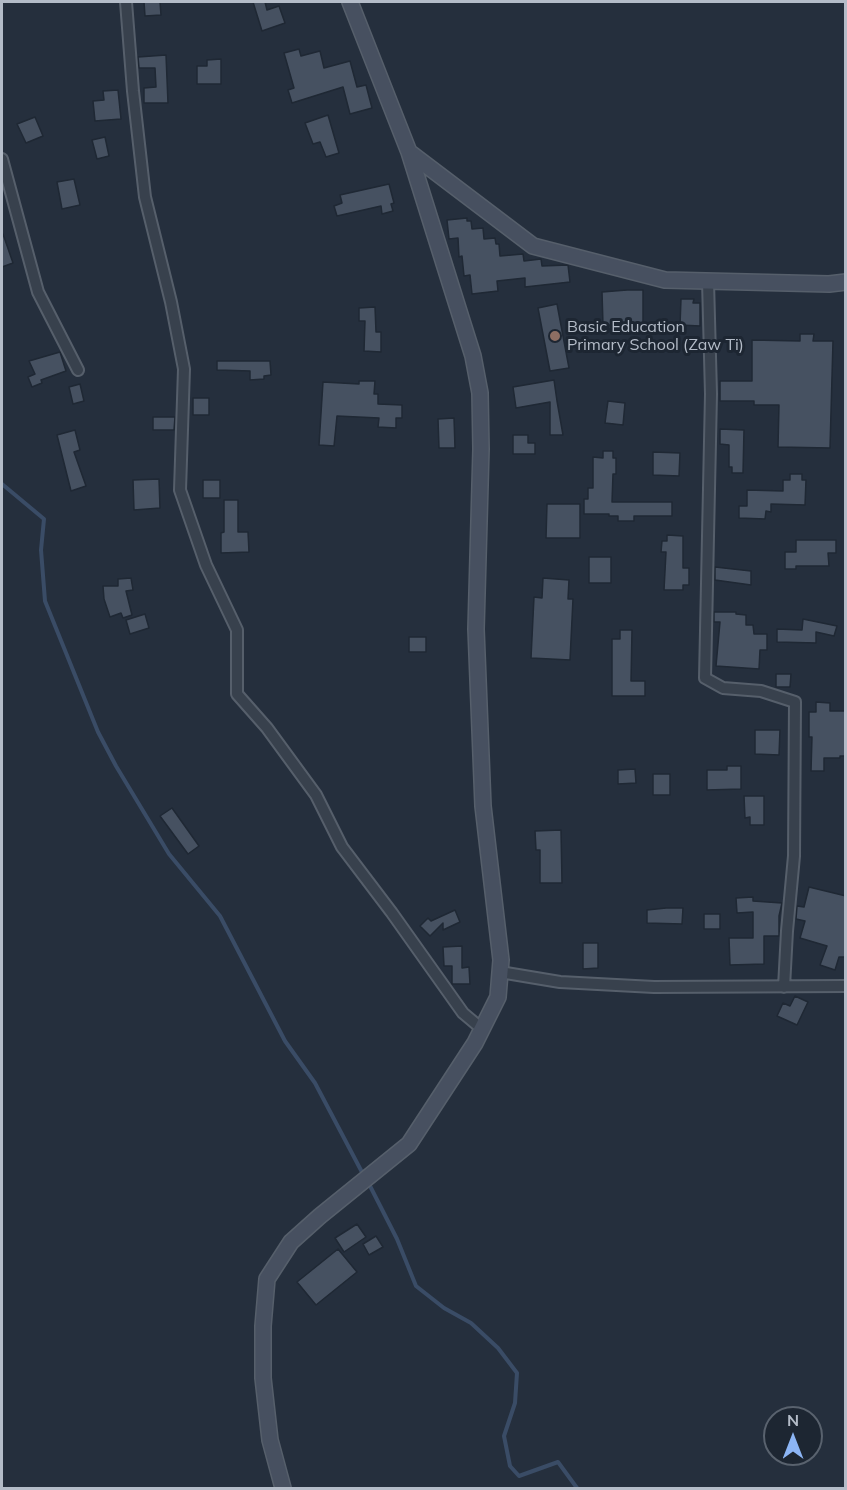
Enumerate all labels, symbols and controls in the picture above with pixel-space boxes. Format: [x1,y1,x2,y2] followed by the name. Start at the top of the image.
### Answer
[567,317,744,355] place label: Basic Education Primary School (Zaw Ti)
[548,329,562,343] marker: Basic Education Primary School (Zaw Ti)
[763,1406,823,1466] north arrow
[787,1410,799,1430] text: N

